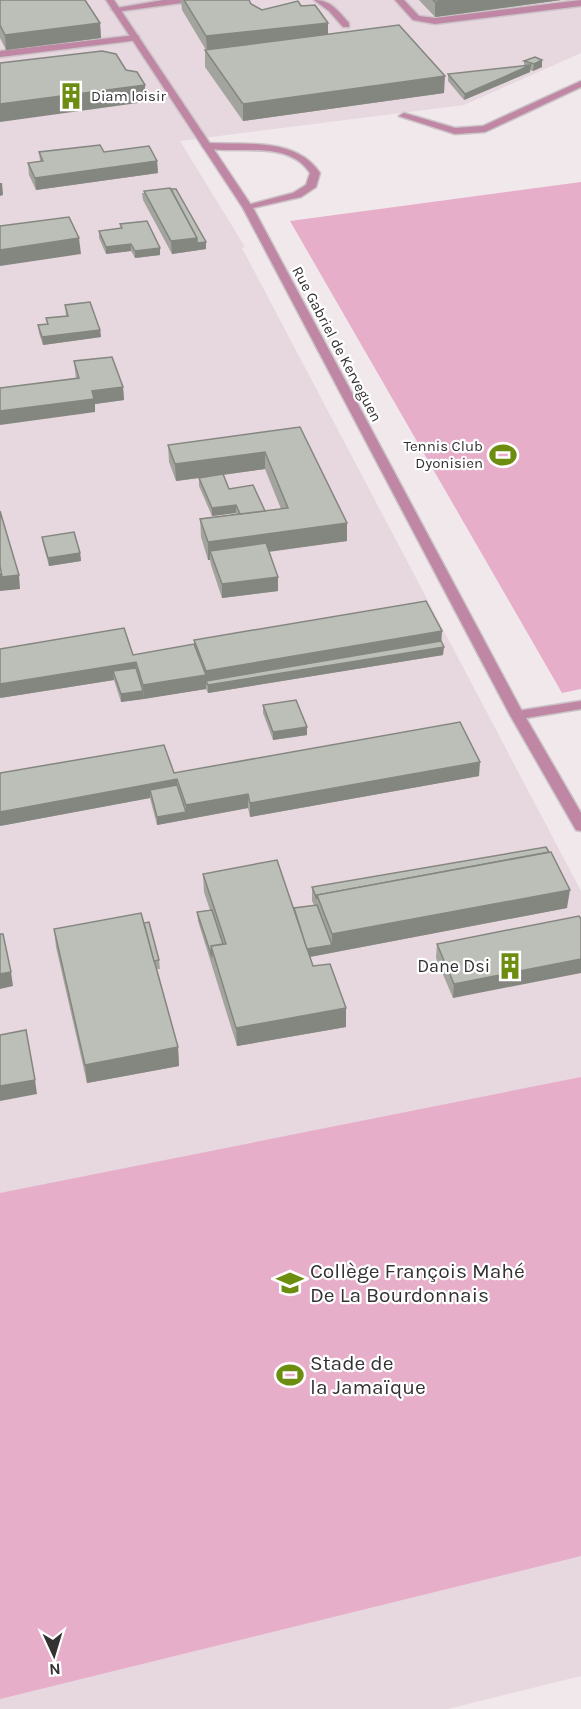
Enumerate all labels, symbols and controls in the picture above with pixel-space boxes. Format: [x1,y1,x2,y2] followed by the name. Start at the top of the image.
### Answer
[56,81,86,111] building icon: Diam loisir
[91,87,166,105] place label: Diam loisir
[288,263,386,425] street label: Rue Gabriel de Kerveguen
[404,437,483,472] place label: Tennis Club Dyonisien
[488,440,518,470] sports icon: Tennis Club Dyonisien
[495,951,525,981] building icon: Dane Dsi
[417,955,490,977] place label: Dane Dsi
[310,1259,525,1307] place label: Collège François Mahé De La Bourdonnais
[275,1268,305,1298] school or university icon: Collège François Mahé De La Bourdonnais
[310,1351,426,1399] place label: Stade de la Jamaïque
[275,1360,305,1390] sports icon: Stade de la Jamaïque
[24,1625,84,1685] north arrow
[49,1660,61,1679] text: N

